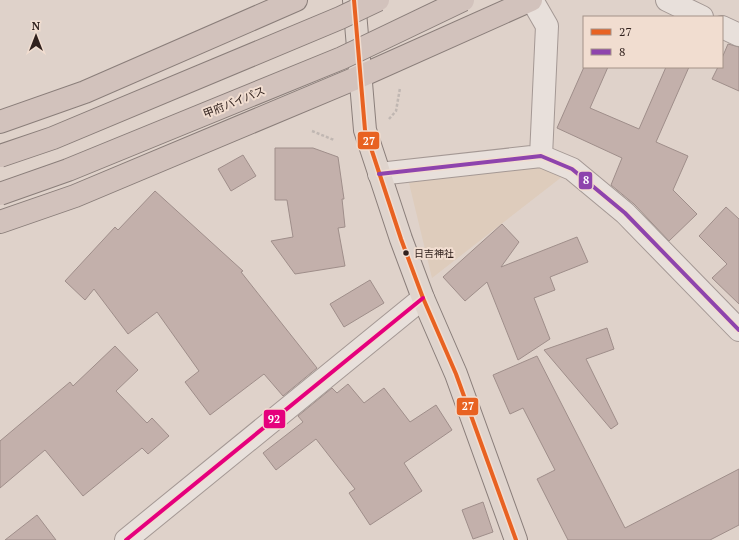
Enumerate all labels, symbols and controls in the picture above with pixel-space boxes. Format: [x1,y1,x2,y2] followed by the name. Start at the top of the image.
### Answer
[16,16,56,56] north arrow
[583,16,723,68] legend
[32,19,41,33] text: N
[619,24,632,39] text: 27
[619,44,625,59] text: 8
[201,83,267,121] street label: 甲府バイパス
[357,131,380,150] line badge: 27
[363,134,375,148] text: 27
[578,171,593,190] line badge: 8
[583,173,589,187] text: 8
[414,247,454,260] place label: 日吉神社
[401,248,411,258] marker: 日吉神社
[456,397,479,416] line badge: 27
[462,399,474,413] text: 27
[263,409,286,429] line badge: 92
[268,412,280,426] text: 92

